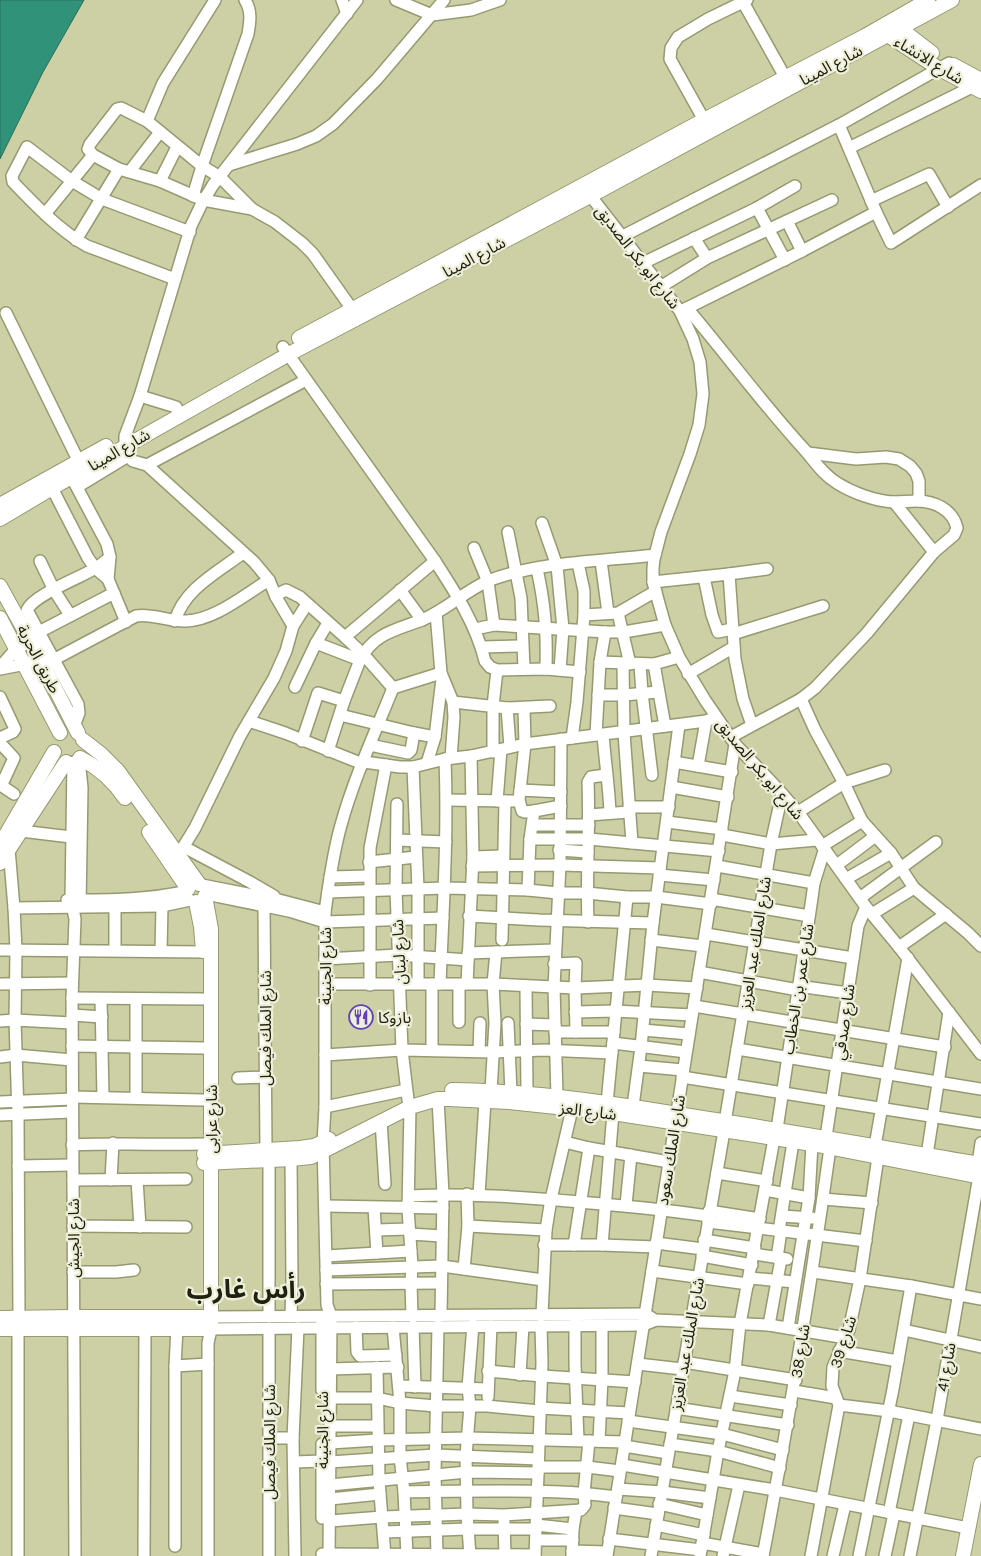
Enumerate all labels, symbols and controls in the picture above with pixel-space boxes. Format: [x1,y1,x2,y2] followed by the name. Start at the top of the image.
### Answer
[889,32,967,91] street label: شارع الانشاء
[796,41,867,92] street label: شارع المينا
[589,201,684,315] street label: شارع ابو بكر الصديق
[439,233,510,284] street label: شارع المينا
[85,425,155,478] street label: شارع المينا
[12,622,65,697] street label: طريق الحرية
[710,714,808,825] street label: شارع ابو بكر الصديق
[735,875,778,1012] street label: شارع الملك عبد العزيز
[388,919,413,985] street label: شارع لبنان
[778,922,821,1056] street label: شارع عمر بن الخطاب
[316,927,338,1005] street label: شارع الجنينة
[256,970,278,1086] street label: شارع الملك فيصل
[829,983,862,1062] street label: شارع صدقي
[348,1004,374,1030] restaurant icon: بازوكا
[378,1008,411,1027] place label: بازوكا
[202,1085,224,1153] street label: شارع عرابى
[653,1093,692,1207] street label: شارع الملك سعود
[557,1098,618,1127] street label: شارع العز
[64,1198,86,1278] street label: شارع الجيش
[186,1272,306,1305] district label: رأس غارب
[666,1276,711,1413] street label: شارع الملك عبد العزيز
[826,1314,863,1371] street label: شارع 39
[786,1323,817,1380] street label: شارع 38
[932,1341,963,1393] street label: شارع 41
[260,1384,282,1500] street label: شارع الملك فيصل
[313,1391,335,1469] street label: شارع الجنينة

